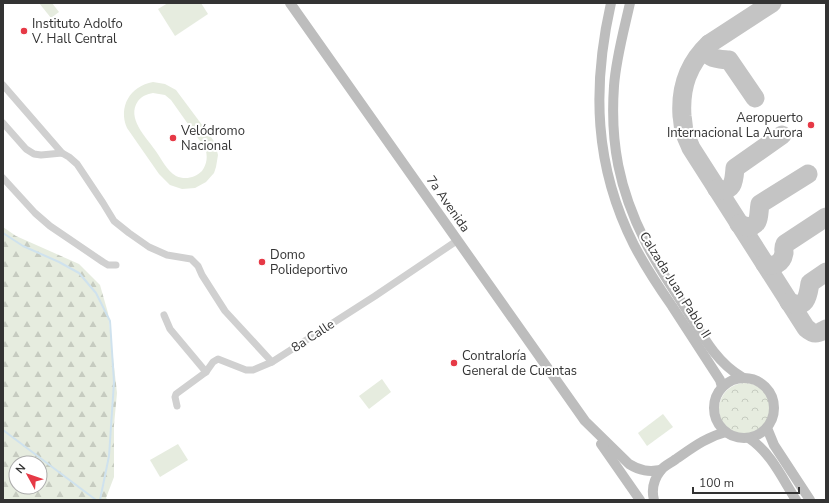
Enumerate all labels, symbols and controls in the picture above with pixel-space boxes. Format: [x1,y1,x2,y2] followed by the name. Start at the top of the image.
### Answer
[31,15,123,48] place label: Instituto Adolfo V. Hall Central
[19,26,29,36] marker: Instituto Adolfo V. Hall Central
[667,109,803,142] place label: Aeropuerto Internacional La Aurora
[806,120,816,130] marker: Aeropuerto Internacional La Aurora
[180,122,245,155] place label: Velódromo Nacional
[168,133,178,143] marker: Velódromo Nacional
[422,172,474,236] street label: 7a Avenida
[635,228,715,342] street label: Calzada Juan Pablo II
[270,246,348,279] place label: Domo Polideportivo
[257,257,267,267] marker: Domo Polideportivo
[288,315,338,357] street label: 8a Calle
[462,347,577,380] place label: Contraloría General de Cuentas
[449,358,459,368] marker: Contraloría General de Cuentas
[8,455,48,495] north arrow
[12,461,29,477] text: N
[693,469,799,495] scale bar
[699,475,734,491] text: 100 m

